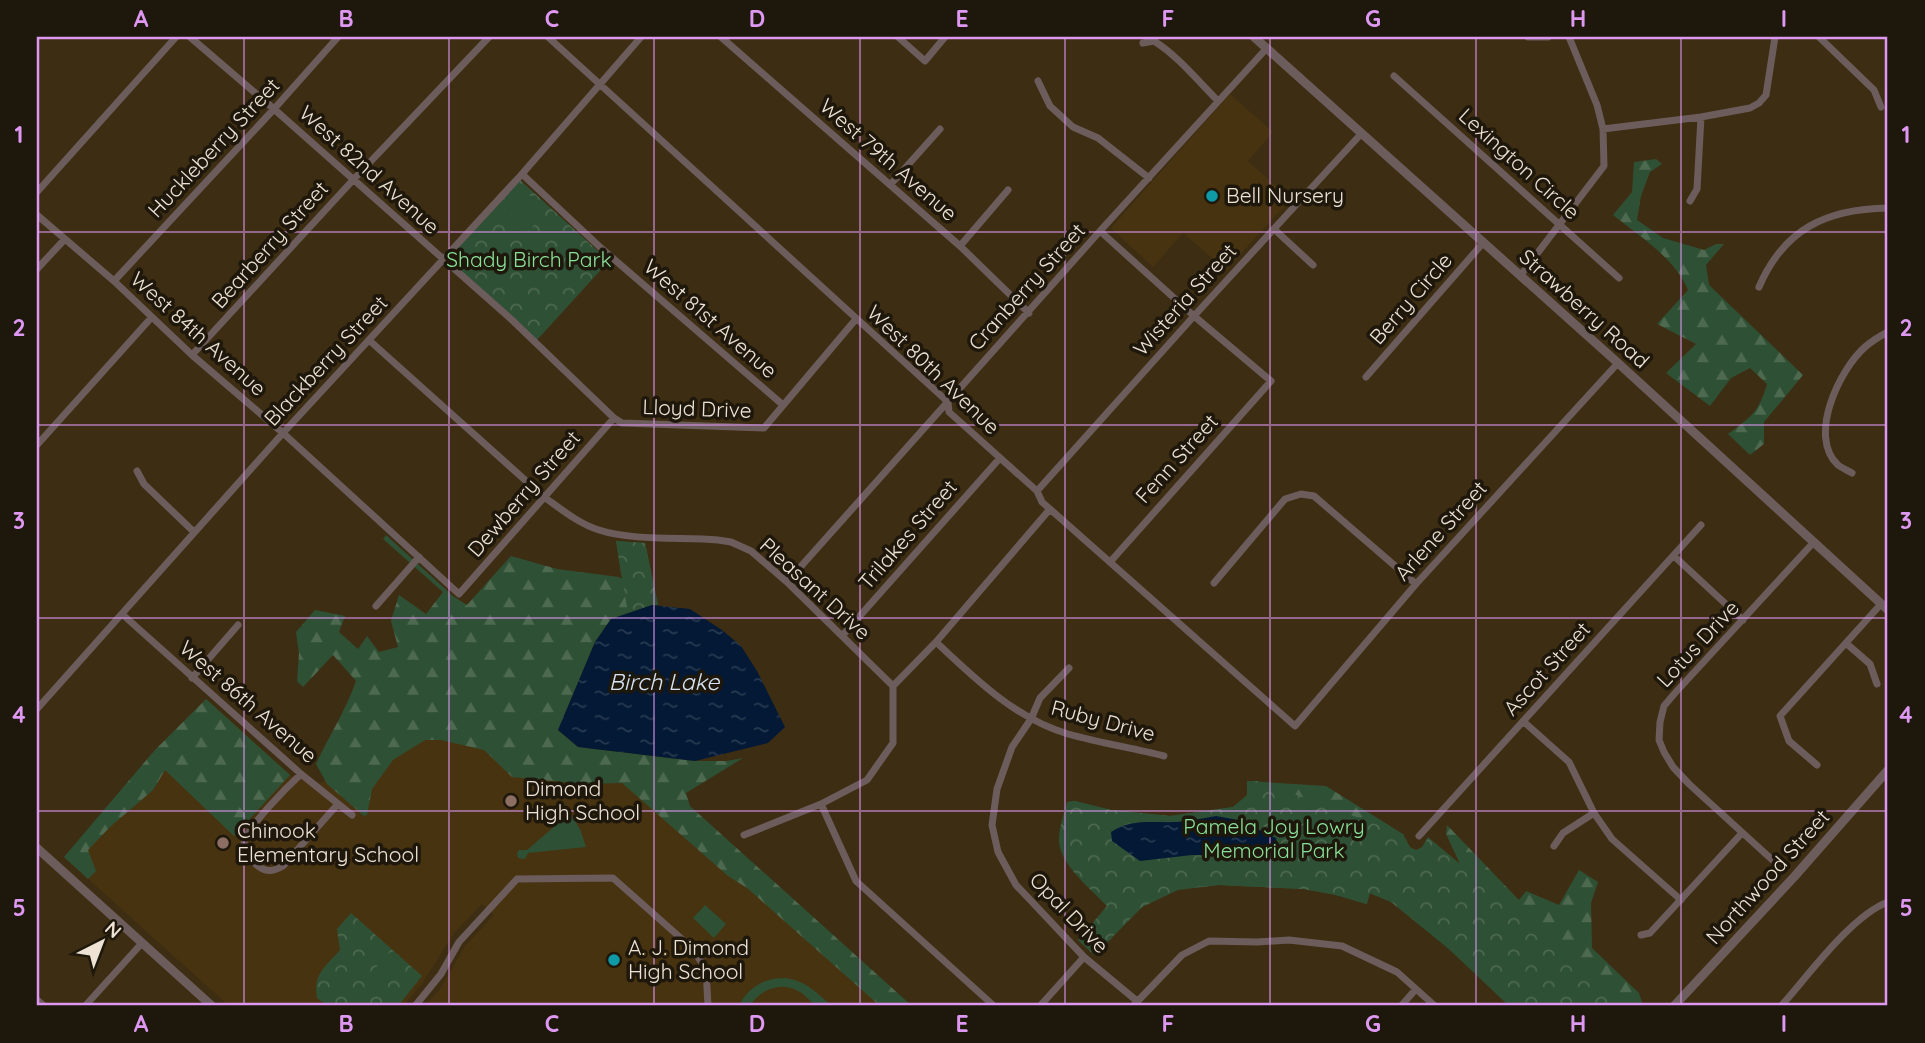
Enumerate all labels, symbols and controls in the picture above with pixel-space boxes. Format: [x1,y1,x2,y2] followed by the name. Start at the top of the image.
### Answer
[134,4,149,33] text: A
[338,4,354,33] text: B
[545,4,559,33] text: C
[749,4,765,33] text: D
[955,4,969,33] text: E
[1162,4,1174,33] text: F
[1365,4,1381,33] text: G
[1570,4,1586,33] text: H
[1781,4,1787,33] text: I
[142,72,285,223] street label: Huckleberry Street
[815,92,963,226] street label: West 79th Avenue
[294,99,445,239] street label: West 82nd Avenue
[1454,102,1585,224] street label: Lexington Circle
[15,120,23,149] text: 1
[1902,120,1910,149] text: 1
[205,175,333,313] street label: Bearberry Street
[1226,182,1344,208] place label: Bell Nursery
[1204,188,1220,204] marker: Bell Nursery
[962,217,1090,355] street label: Cranberry Street
[1127,238,1241,361] street label: Wisteria Street
[1514,243,1655,373] street label: Strawberry Road
[446,246,612,272] park label: Shady Birch Park
[1364,247,1457,349] street label: Berry Circle
[639,253,783,383] street label: West 81st Avenue
[125,266,272,401] street label: West 84th Avenue
[258,290,392,431] street label: Blackberry Street
[862,299,1006,439] street label: West 80th Avenue
[12,313,26,342] text: 2
[1899,313,1913,342] text: 2
[642,393,752,423] street label: Lloyd Drive
[1130,408,1223,508] street label: Fenn Street
[461,425,585,562] street label: Dewberry Street
[852,474,962,595] street label: Trilakes Street
[1389,475,1492,586] street label: Arlene Street
[13,506,25,535] text: 3
[1900,506,1912,535] text: 3
[755,532,876,645] street label: Pleasant Drive
[1651,595,1744,692] street label: Lotus Drive
[1497,616,1595,721] street label: Ascot Street
[175,634,323,768] street label: West 86th Avenue
[609,667,720,696] water label: Birch Lake
[1048,694,1158,746] street label: Ruby Drive
[12,700,26,729] text: 4
[1899,700,1913,729] text: 4
[525,775,640,825] place label: Dimond High School
[503,793,519,809] marker: Dimond High School
[1700,804,1835,949] street label: Northwood Street
[1183,813,1365,863] park label: Pamela Joy Lowry Memorial Park
[237,817,419,867] place label: Chinook Elementary School
[215,835,231,851] marker: Chinook Elementary School
[1025,866,1115,958] street label: Opal Drive
[12,893,26,922] text: 5
[1899,893,1913,922] text: 5
[66,906,136,976] north arrow
[100,916,127,943] text: N
[628,934,749,984] place label: A. J. Dimond High School
[606,952,622,968] marker: A. J. Dimond High School
[134,1009,149,1038] text: A
[338,1009,354,1038] text: B
[545,1009,559,1038] text: C
[749,1009,765,1038] text: D
[955,1009,969,1038] text: E
[1162,1009,1174,1038] text: F
[1365,1009,1381,1038] text: G
[1570,1009,1586,1038] text: H
[1781,1009,1787,1038] text: I

